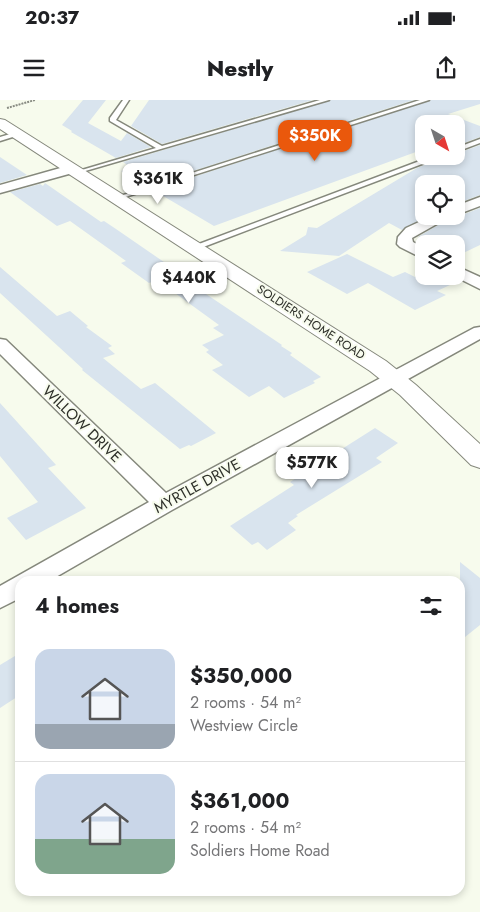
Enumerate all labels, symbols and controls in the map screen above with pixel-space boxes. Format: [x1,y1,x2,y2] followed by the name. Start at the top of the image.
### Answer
[25,4,79,31] text: 20:37
[207,52,273,84] text: Nestly
[20,54,48,82] icon: menu
[432,54,460,82] icon: share
[415,115,465,165] north arrow
[415,115,465,285] map controls
[280,120,350,162] pin: $350K
[289,124,341,147] text: $350K
[123,162,193,205] pin: $361K
[133,167,183,190] text: $361K
[415,175,465,225] button: locate
[415,235,465,285] button: layers
[154,262,224,304] pin: $440K
[162,266,216,289] text: $440K
[253,280,369,364] street label: SOLDIERS HOME ROAD
[37,380,127,468] street label: WILLOW DRIVE
[277,446,347,489] pin: $577K
[287,451,337,474] text: $577K
[150,453,244,519] street label: MYRTLE DRIVE
[35,591,119,621] text: 4 homes
[417,592,445,620] icon: filters
[190,661,292,691] text: $350,000
[75,669,135,729] icon: home
[190,691,301,714] text: 2 rooms · 54 m²
[190,714,298,737] text: Westview Circle
[190,786,289,816] text: $361,000
[75,794,135,854] icon: home
[190,816,301,839] text: 2 rooms · 54 m²
[190,839,330,862] text: Soldiers Home Road

